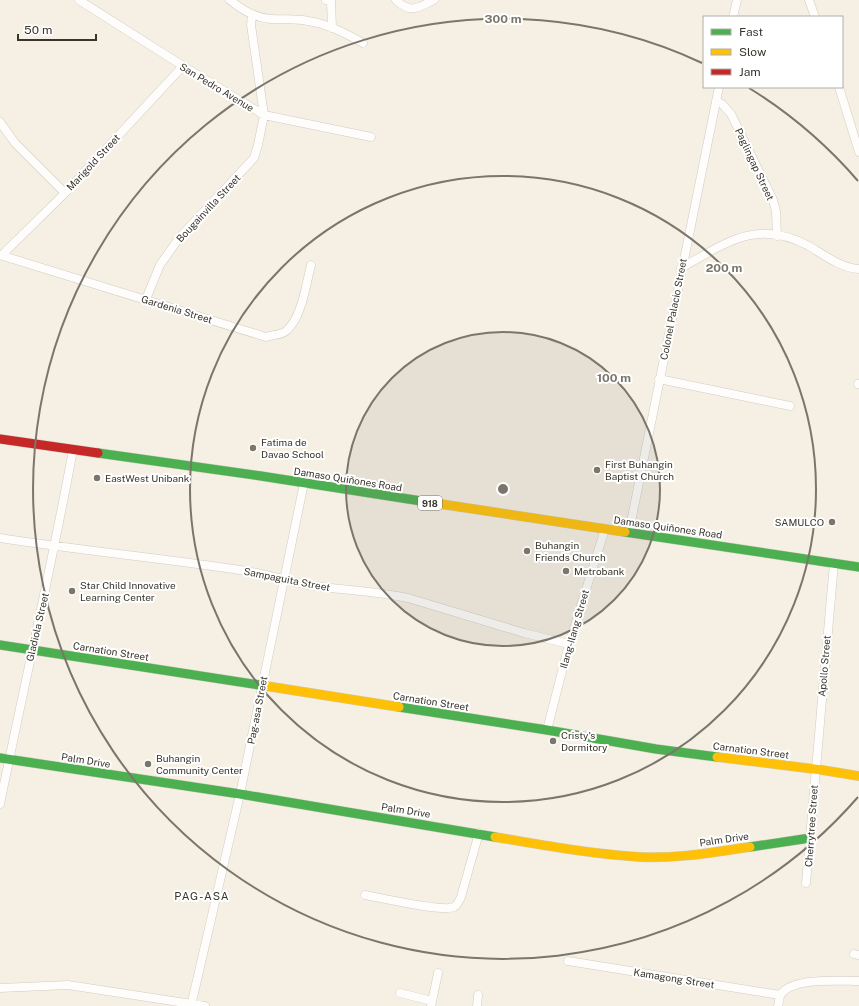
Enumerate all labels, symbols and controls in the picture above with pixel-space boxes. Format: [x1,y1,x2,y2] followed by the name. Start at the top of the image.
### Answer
[485,12,522,26] text: 300 m
[18,16,96,42] scale bar
[703,16,843,88] legend
[24,23,52,37] text: 50 m
[739,25,764,39] text: Fast
[739,45,767,59] text: Slow
[178,60,257,114] street label: San Pedro Avenue
[739,65,761,79] text: Jam
[733,126,777,202] street label: Paglingap Street
[64,131,122,193] street label: Marigold Street
[173,171,243,244] street label: Bougainvilla Street
[657,257,689,361] street label: Colonel Palacio Street
[706,261,742,275] text: 200 m
[140,292,214,326] street label: Gardenia Street
[597,371,631,385] text: 100 m
[261,436,324,460] place label: Fatima de Davao School
[248,443,258,453] marker: Fatima de Davao School
[605,458,674,482] place label: First Buhangin Baptist Church
[293,465,403,493] street label: Damaso Quiñones Road
[592,465,602,475] marker: First Buhangin Baptist Church
[105,472,190,484] place label: EastWest Unibank
[92,473,102,483] marker: EastWest Unibank
[496,482,510,496] centre of rings
[418,496,442,510] road number: 918
[613,513,723,541] street label: Damaso Quiñones Road
[775,516,824,528] place label: SAMULCO
[827,517,837,527] marker: SAMULCO
[535,539,606,563] place label: Buhangin Friends Church
[522,546,532,556] marker: Buhangin Friends Church
[243,565,331,593] street label: Sampaguita Street
[574,565,625,577] place label: Metrobank
[561,566,571,576] marker: Metrobank
[80,579,176,603] place label: Star Child Innovative Learning Center
[67,586,77,596] marker: Star Child Innovative Learning Center
[557,588,591,670] street label: Ilang-Ilang Street
[23,591,51,663] street label: Gladiola Street
[815,635,833,697] street label: Apollo Street
[72,639,150,663] street label: Carnation Street
[245,675,270,745] street label: Pag-asa Street
[392,689,470,713] street label: Carnation Street
[561,729,608,753] place label: Cristy's Dormitory
[548,736,558,746] marker: Cristy's Dormitory
[712,739,790,761] street label: Carnation Street
[60,750,112,770] street label: Palm Drive
[156,752,243,776] place label: Buhangin Community Center
[143,759,153,769] marker: Buhangin Community Center
[802,784,820,867] street label: Cherrytree Street
[380,800,432,820] street label: Palm Drive
[699,830,750,848] street label: Palm Drive
[174,890,230,902] district label: PAG-ASA
[633,966,715,990] street label: Kamagong Street

